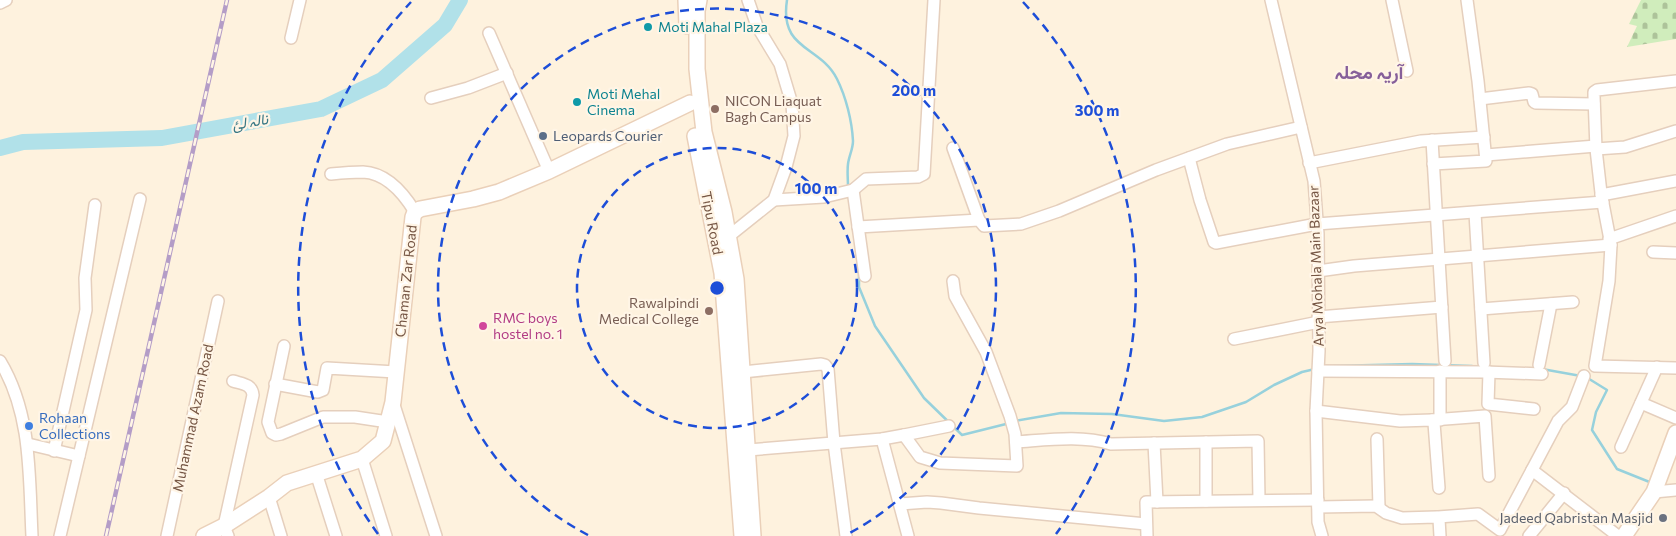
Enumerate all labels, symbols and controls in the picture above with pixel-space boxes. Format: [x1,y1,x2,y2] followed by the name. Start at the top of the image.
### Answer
[658,18,768,35] place label: Moti Mahal Plaza
[642,21,654,33] marker: Moti Mahal Plaza
[1334,60,1405,85] district label: آریہ محلہ
[892,81,936,99] text: 200 m
[587,85,660,118] place label: Moti Mehal Cinema
[725,92,822,125] place label: NICON Liaquat Bagh Campus
[571,96,583,108] marker: Moti Mehal Cinema
[1075,101,1119,119] text: 300 m
[709,103,721,115] marker: NICON Liaquat Bagh Campus
[230,109,270,134] water label: نالہ لئ
[553,127,663,144] place label: Leopards Courier
[537,130,549,142] marker: Leopards Courier
[795,179,837,197] text: 100 m
[1304,185,1327,347] street label: Arya Mohala Main Bazaar
[698,190,727,256] street label: Tipu Road
[391,224,420,338] street label: Chaman Zar Road
[708,279,726,297] centre of rings
[599,294,699,327] place label: Rawalpindi Medical College
[703,305,715,317] marker: Rawalpindi Medical College
[493,309,563,342] place label: RMC boys hostel no. 1
[477,320,489,332] marker: RMC boys hostel no. 1
[169,342,216,493] street label: Muhammad Azam Road
[39,409,110,442] place label: Rohaan Collections
[23,420,35,432] marker: Rohaan Collections
[1499,509,1653,526] place label: Jadeed Qabristan Masjid
[1657,512,1669,524] marker: Jadeed Qabristan Masjid

